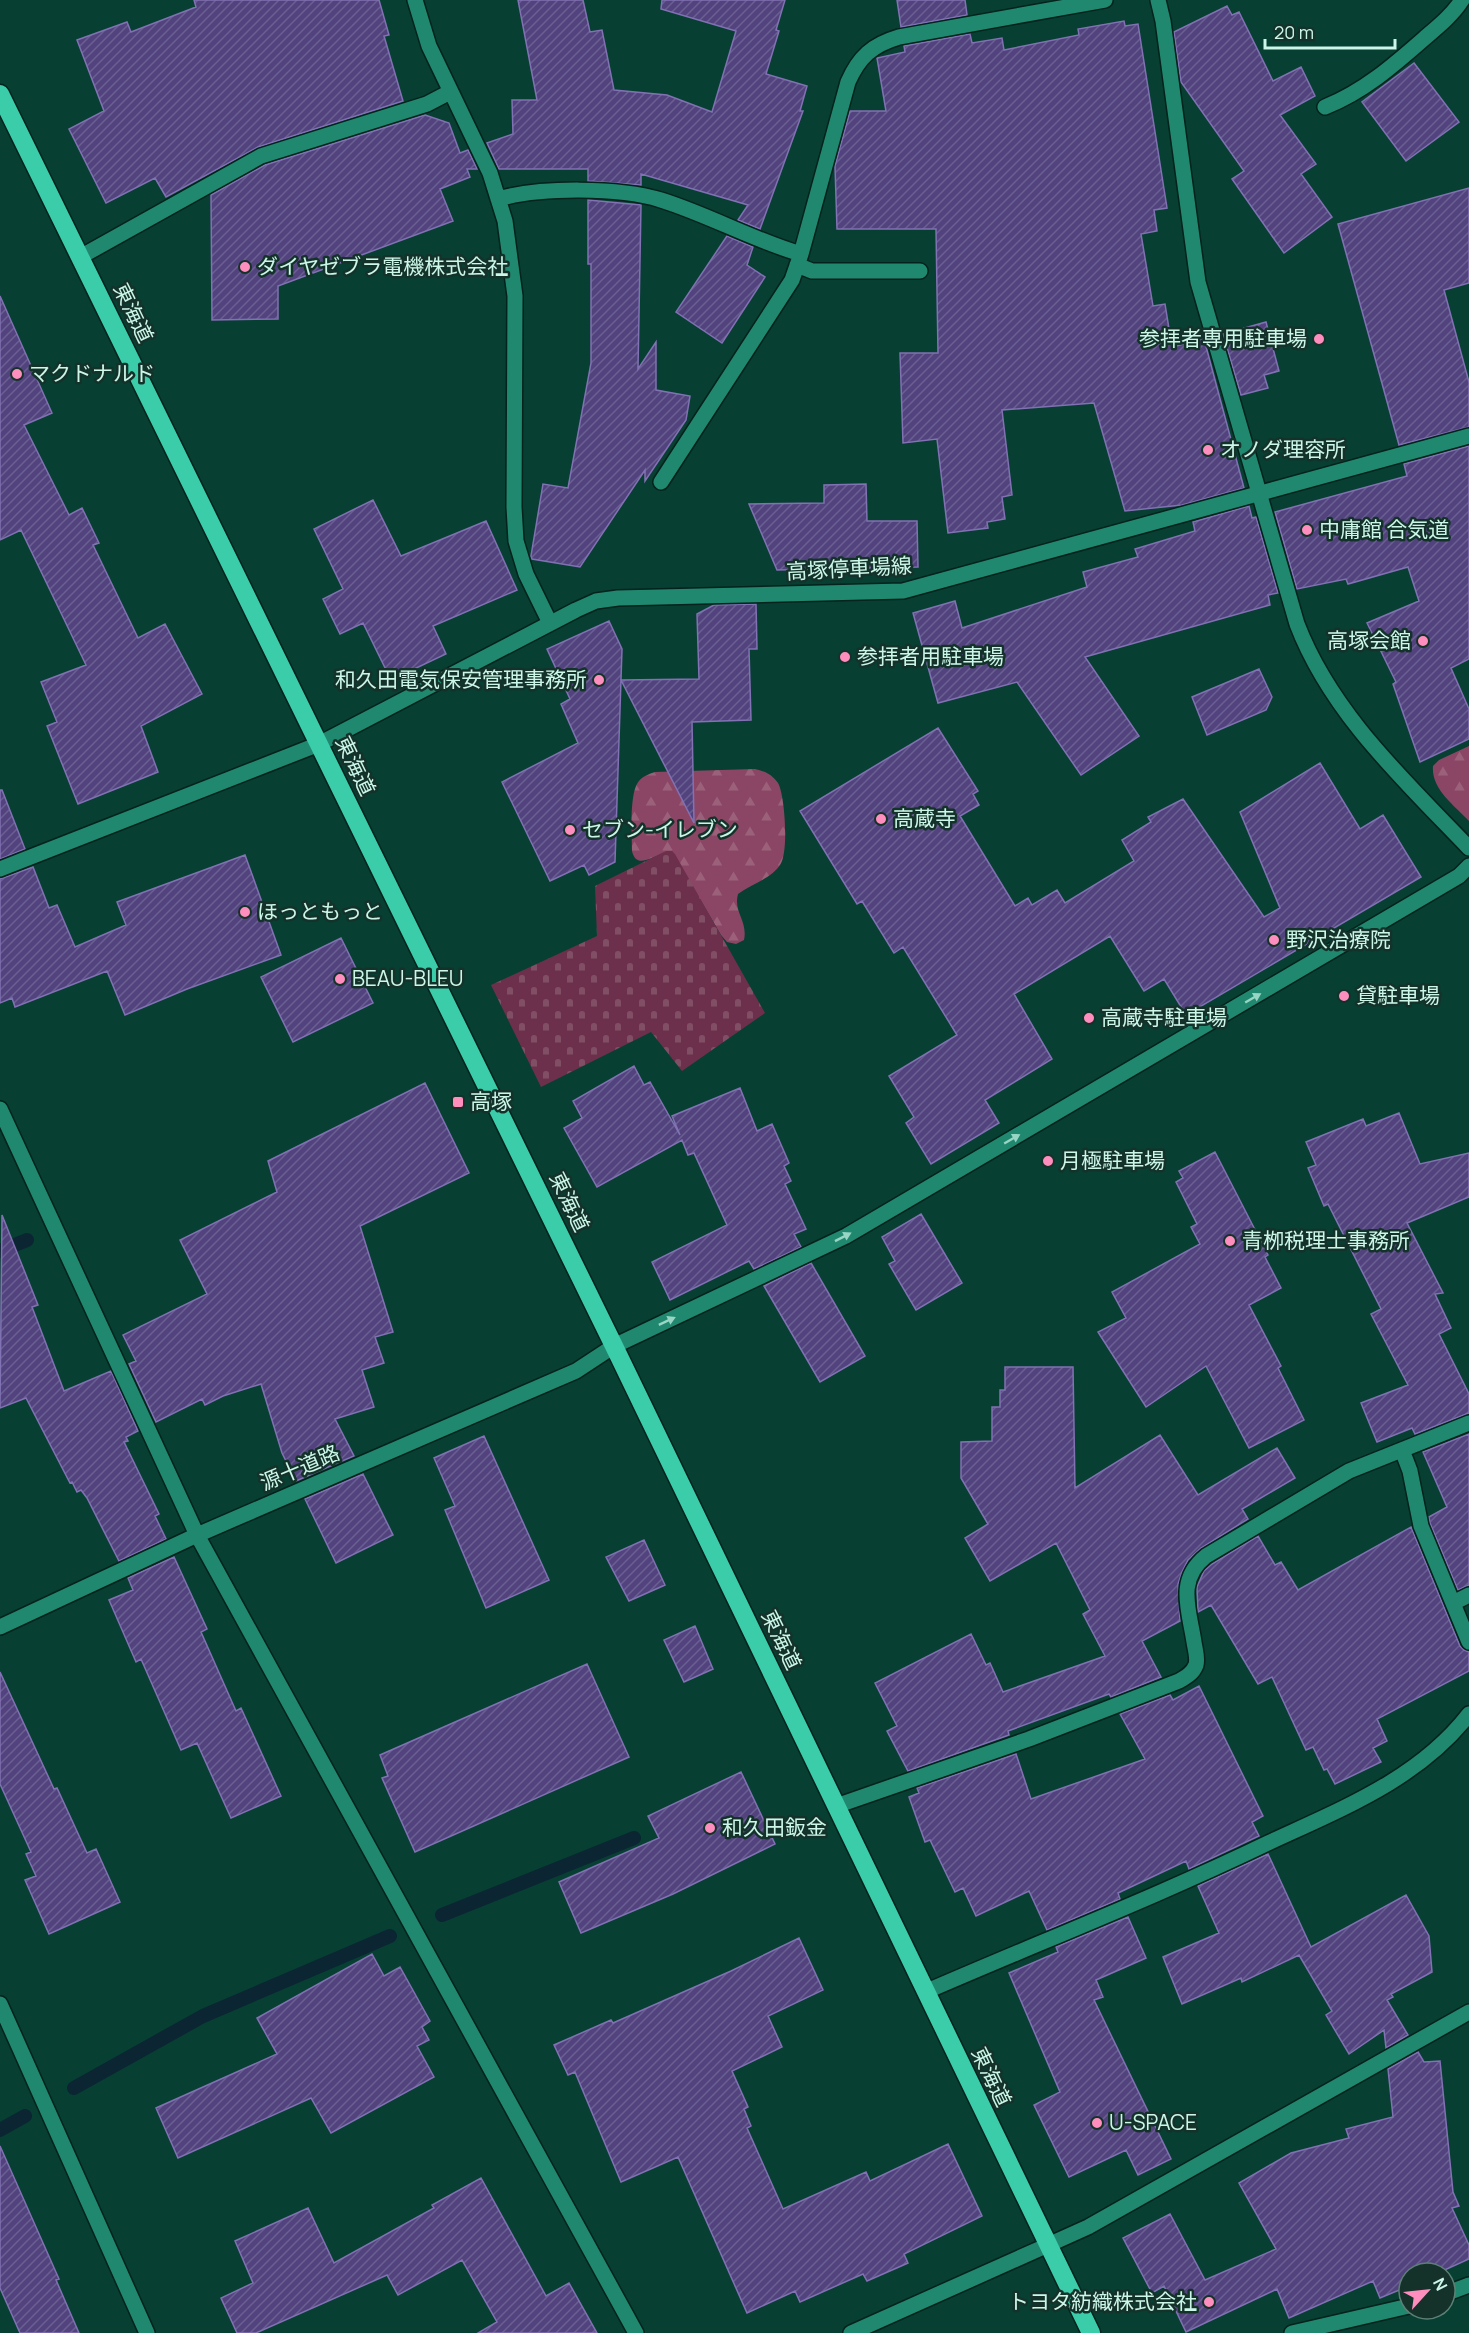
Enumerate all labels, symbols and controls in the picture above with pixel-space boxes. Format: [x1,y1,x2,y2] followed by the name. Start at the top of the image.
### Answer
[1265,12,1396,50] scale bar
[1274,20,1314,44] text: 20 m
[257,252,508,280] place label: ダイヤゼブラ電機株式会社
[238,260,252,274] marker: ダイヤゼブラ電機株式会社
[108,278,160,347] street label: 東海道
[1139,324,1307,352] place label: 参拝者専用駐車場
[1312,332,1326,346] marker: 参拝者専用駐車場
[29,359,155,387] place label: マクドナルド
[10,367,24,381] marker: マクドナルド
[1220,435,1346,463] place label: オノダ理容所
[1201,443,1215,457] marker: オノダ理容所
[1319,515,1449,543] place label: 中庸館 合気道
[1300,523,1314,537] marker: 中庸館 合気道
[785,551,913,585] street label: 高塚停車場線
[1327,626,1411,654] place label: 高塚会館
[1416,634,1430,648] marker: 高塚会館
[857,642,1004,670] place label: 参拝者用駐車場
[838,650,852,664] marker: 参拝者用駐車場
[335,665,587,693] place label: 和久田電気保安管理事務所
[592,673,606,687] marker: 和久田電気保安管理事務所
[330,731,382,800] street label: 東海道
[893,804,956,832] place label: 高蔵寺
[874,812,888,826] marker: 高蔵寺
[582,815,738,843] place label: セブン-イレブン
[563,823,577,837] marker: セブン-イレブン
[257,897,383,925] place label: ほっともっと
[238,905,252,919] marker: ほっともっと
[1286,925,1391,953] place label: 野沢治療院
[1267,933,1281,947] marker: 野沢治療院
[352,964,464,992] place label: BEAU-BLEU
[333,972,347,986] marker: BEAU-BLEU
[1356,981,1440,1009] place label: 貸駐車場
[1337,989,1351,1003] marker: 貸駐車場
[1245,993,1261,1004] one-way arrow
[1101,1003,1227,1031] place label: 高蔵寺駐車場
[1082,1011,1096,1025] marker: 高蔵寺駐車場
[470,1087,512,1115] place label: 高塚
[451,1095,465,1109] marker: 高塚
[1004,1134,1020,1145] one-way arrow
[1060,1146,1165,1174] place label: 月極駐車場
[1041,1154,1055,1168] marker: 月極駐車場
[544,1167,596,1236] street label: 東海道
[1242,1226,1410,1254] place label: 青栁税理士事務所
[835,1232,852,1242] one-way arrow
[1223,1234,1237,1248] marker: 青栁税理士事務所
[659,1317,676,1326] one-way arrow
[255,1438,344,1496] street label: 源十道路
[756,1605,808,1674] street label: 東海道
[722,1813,827,1841] place label: 和久田鈑金
[703,1821,717,1835] marker: 和久田鈑金
[966,2042,1018,2111] street label: 東海道
[1109,2108,1197,2136] place label: U-SPACE
[1090,2116,1104,2130] marker: U-SPACE
[1397,2261,1457,2321] north arrow
[1428,2274,1453,2294] text: N
[1008,2287,1197,2315] place label: トヨタ紡織株式会社
[1202,2295,1216,2309] marker: トヨタ紡織株式会社

